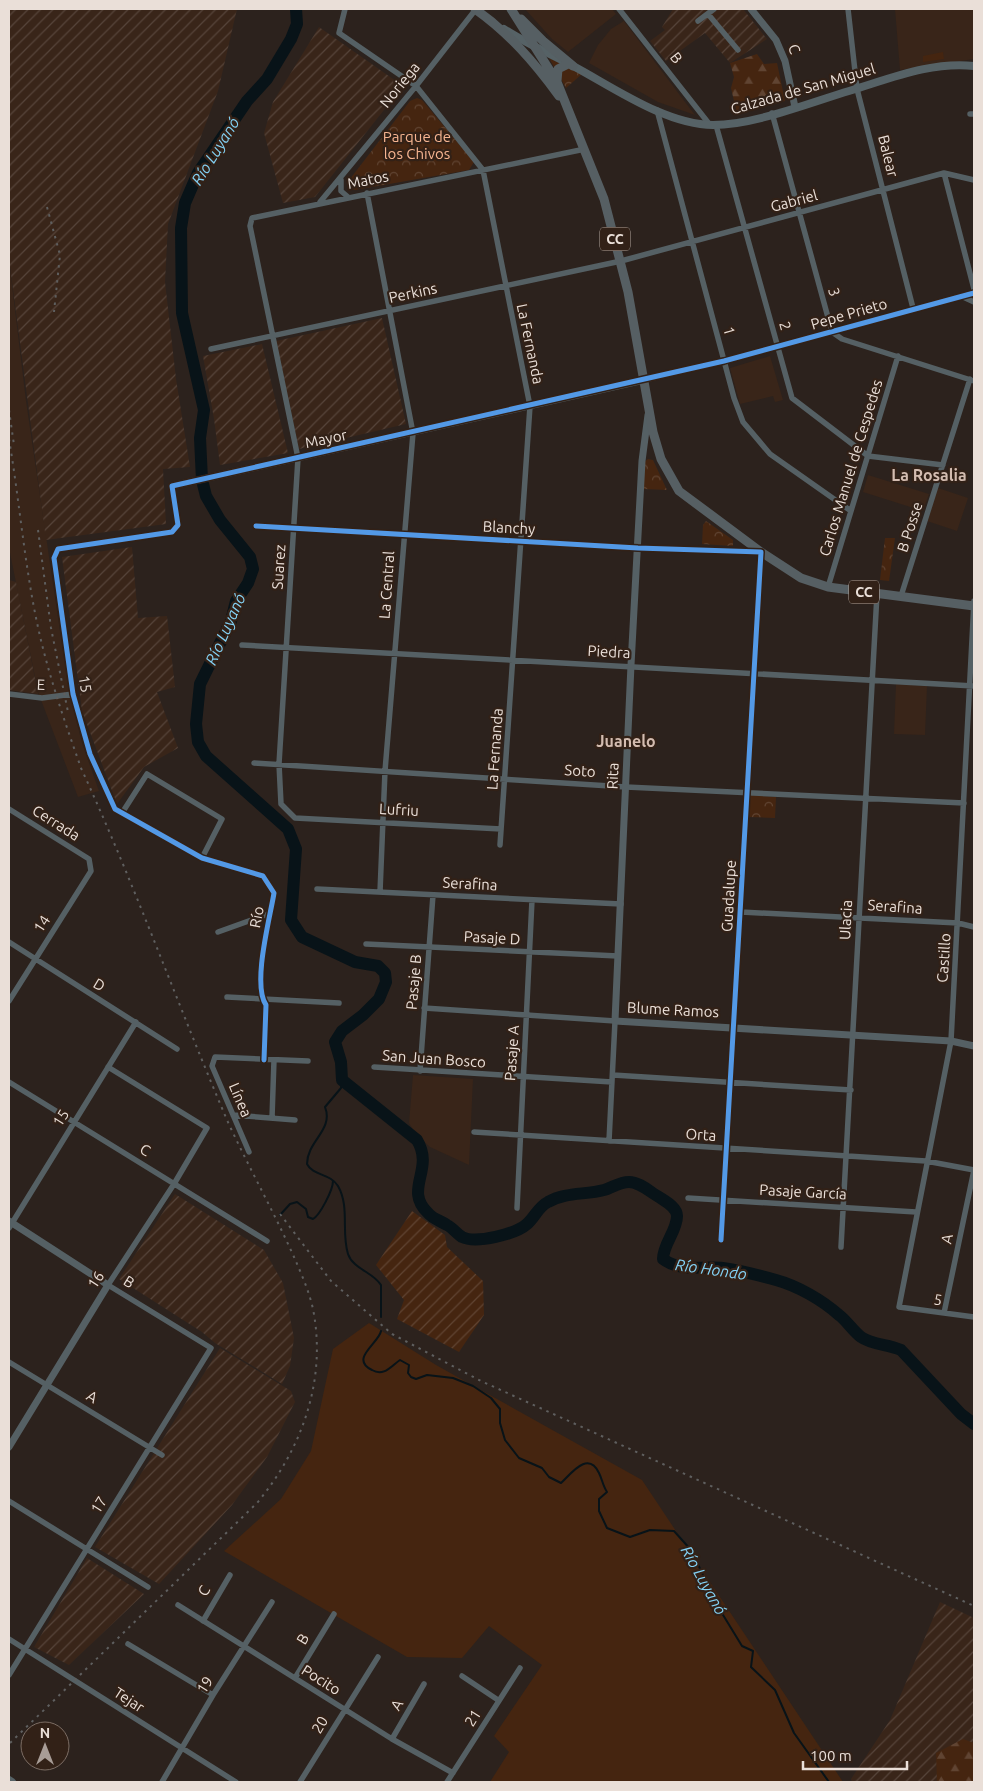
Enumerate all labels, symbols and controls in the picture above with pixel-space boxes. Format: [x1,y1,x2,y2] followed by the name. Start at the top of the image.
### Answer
[785,41,804,56] street label: C
[667,49,686,67] street label: B
[376,59,423,111] street label: Noriega
[729,60,877,117] street label: Calzada de San Miguel
[187,114,243,188] water label: Río Luyanó
[383,128,451,162] park label: Parque de los Chivos
[875,133,902,179] street label: Balear
[346,167,390,192] street label: Matos
[768,186,819,215] street label: Gabriel
[600,228,630,250] road number: CC
[387,279,439,306] street label: Perkins
[825,286,844,298] street label: 3
[809,295,889,333] street label: Pepe Prieto
[514,302,547,386] street label: La Fernanda
[776,319,795,332] street label: 2
[720,324,739,337] street label: 1
[816,377,886,558] street label: Carlos Manuel de Cespedes
[303,426,349,451] street label: Mayor
[891,466,967,484] district label: La Rosalia
[893,500,926,554] street label: B Posse
[482,518,536,537] street label: Blanchy
[268,544,289,590] street label: Suarez
[376,550,397,619] street label: La Central
[849,580,879,604] road number: CC
[201,590,249,667] water label: Río Luyanó
[587,642,631,661] street label: Piedra
[76,674,95,694] street label: 15
[37,676,46,693] street label: E
[483,707,506,790] street label: La Fernanda
[596,732,656,750] district label: Juanelo
[564,761,596,780] street label: Soto
[604,762,621,790] street label: Rita
[379,800,419,819] street label: Lufriu
[29,801,83,844] street label: Cerrada
[718,859,739,933] street label: Guadalupe
[442,874,498,893] street label: Serafina
[867,896,923,917] street label: Serafina
[836,899,855,941] street label: Ulacia
[246,905,267,929] street label: Río
[30,912,53,935] street label: 14
[463,928,521,947] street label: Pasaje D
[933,933,954,983] street label: Castillo
[403,953,424,1010] street label: Pasaje B
[90,975,108,995] street label: D
[627,999,719,1020] street label: Blume Ramos
[501,1024,522,1081] street label: Pasaje A
[382,1046,486,1071] street label: San Juan Bosco
[226,1080,255,1120] street label: Línea
[49,1106,72,1129] street label: 15
[685,1125,717,1144] street label: Orta
[137,1140,154,1159] street label: C
[759,1181,847,1202] street label: Pasaje García
[937,1232,956,1245] street label: A
[674,1255,748,1283] water label: Río Hondo
[84,1268,107,1291] street label: 16
[121,1272,138,1291] street label: B
[933,1290,943,1309] street label: 5
[84,1387,101,1406] street label: A
[87,1493,110,1516] street label: 17
[678,1542,730,1618] water label: Río Luyanó
[194,1582,213,1599] street label: C
[293,1630,312,1647] street label: B
[299,1661,344,1698] street label: Pocito
[193,1673,216,1696] street label: 19
[111,1683,148,1716] street label: Tejar
[387,1696,406,1713] street label: A
[461,1706,484,1729] street label: 21
[308,1713,331,1736] street label: 20
[20,1721,70,1771] north arrow
[40,1725,50,1741] text: N
[803,1738,907,1770] scale bar
[810,1747,852,1764] text: 100 m

